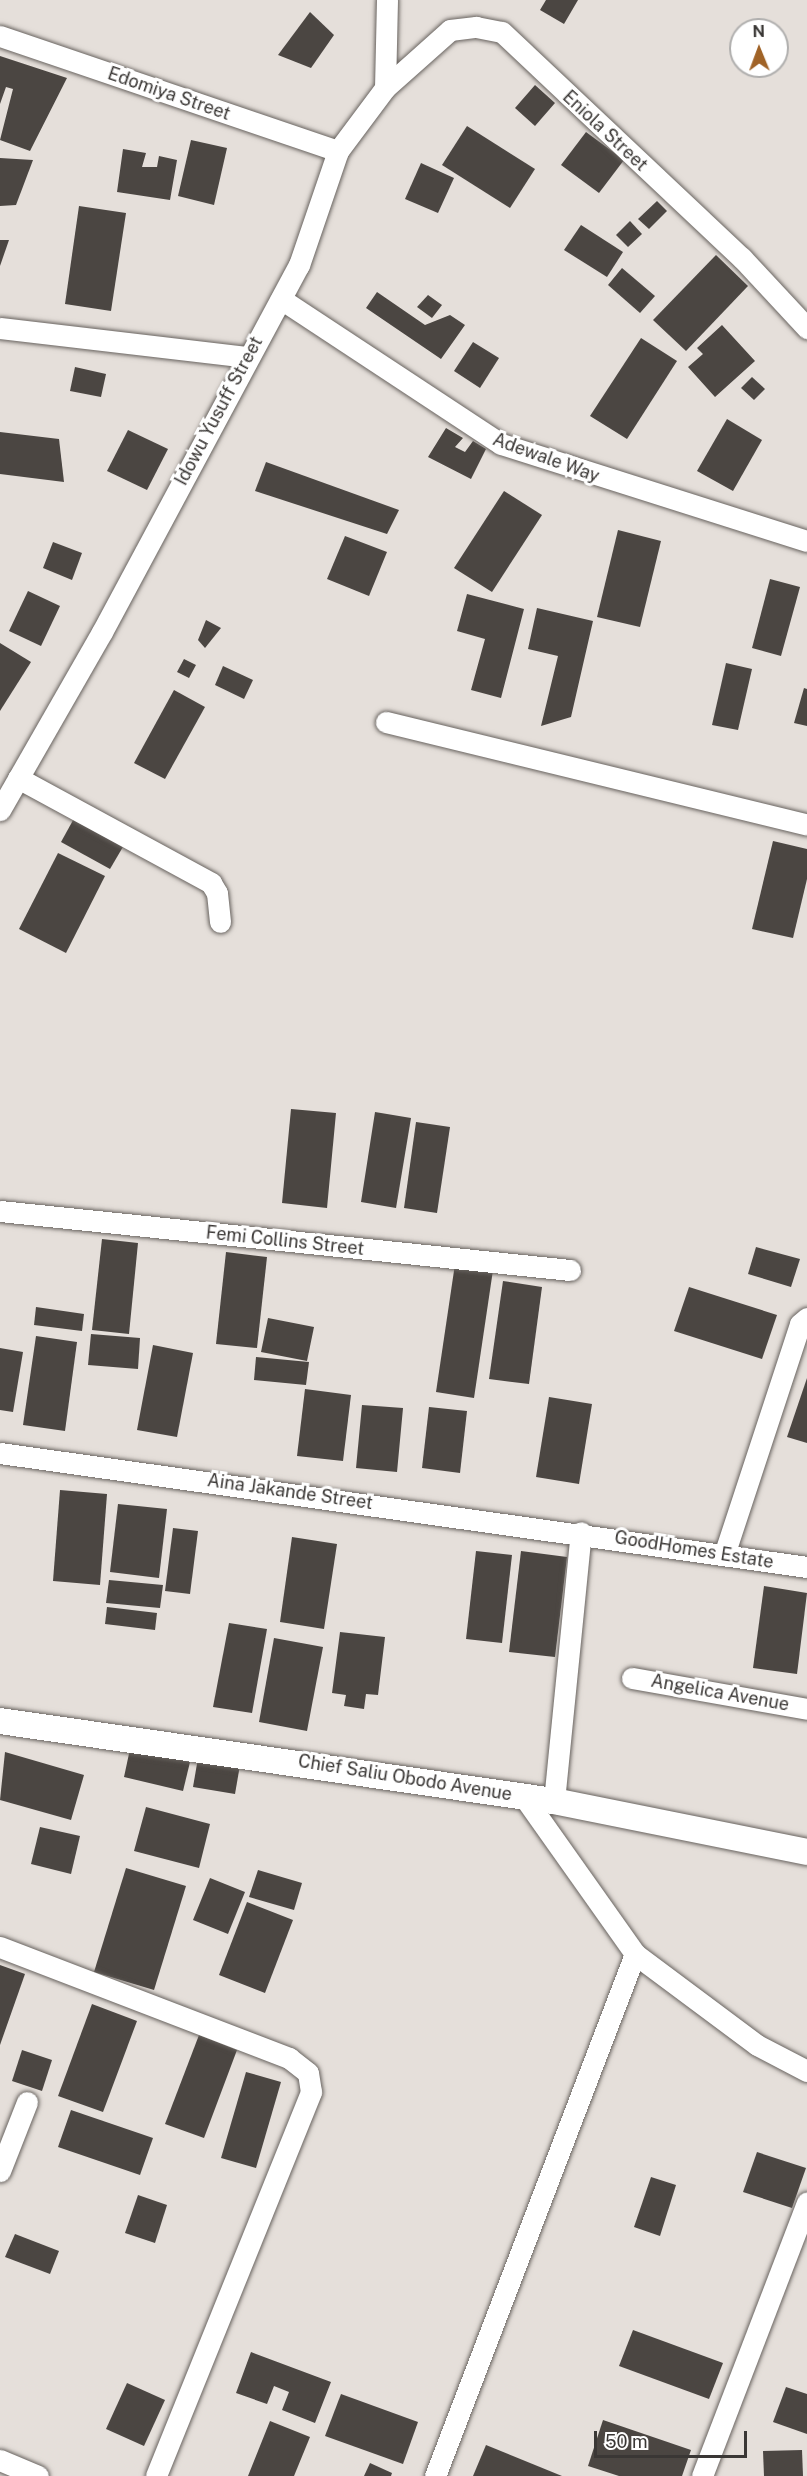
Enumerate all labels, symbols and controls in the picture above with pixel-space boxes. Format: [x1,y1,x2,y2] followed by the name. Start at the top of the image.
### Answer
[729,18,789,78] north arrow
[752,22,765,41] text: N
[105,63,233,125] street label: Edomiya Street
[558,86,652,176] street label: Eniola Street
[171,333,267,489] street label: Idowu Yusuff Street
[490,429,602,487] street label: Adewale Way
[205,1222,365,1260] street label: Femi Collins Street
[206,1470,374,1514] street label: Aina Jakande Street
[613,1527,775,1573] street label: GoodHomes Estate
[649,1670,791,1716] street label: Angelica Avenue
[297,1750,513,1806] street label: Chief Saliu Obodo Avenue
[597,2419,750,2457] scale bar
[605,2431,648,2452] text: 50 m

